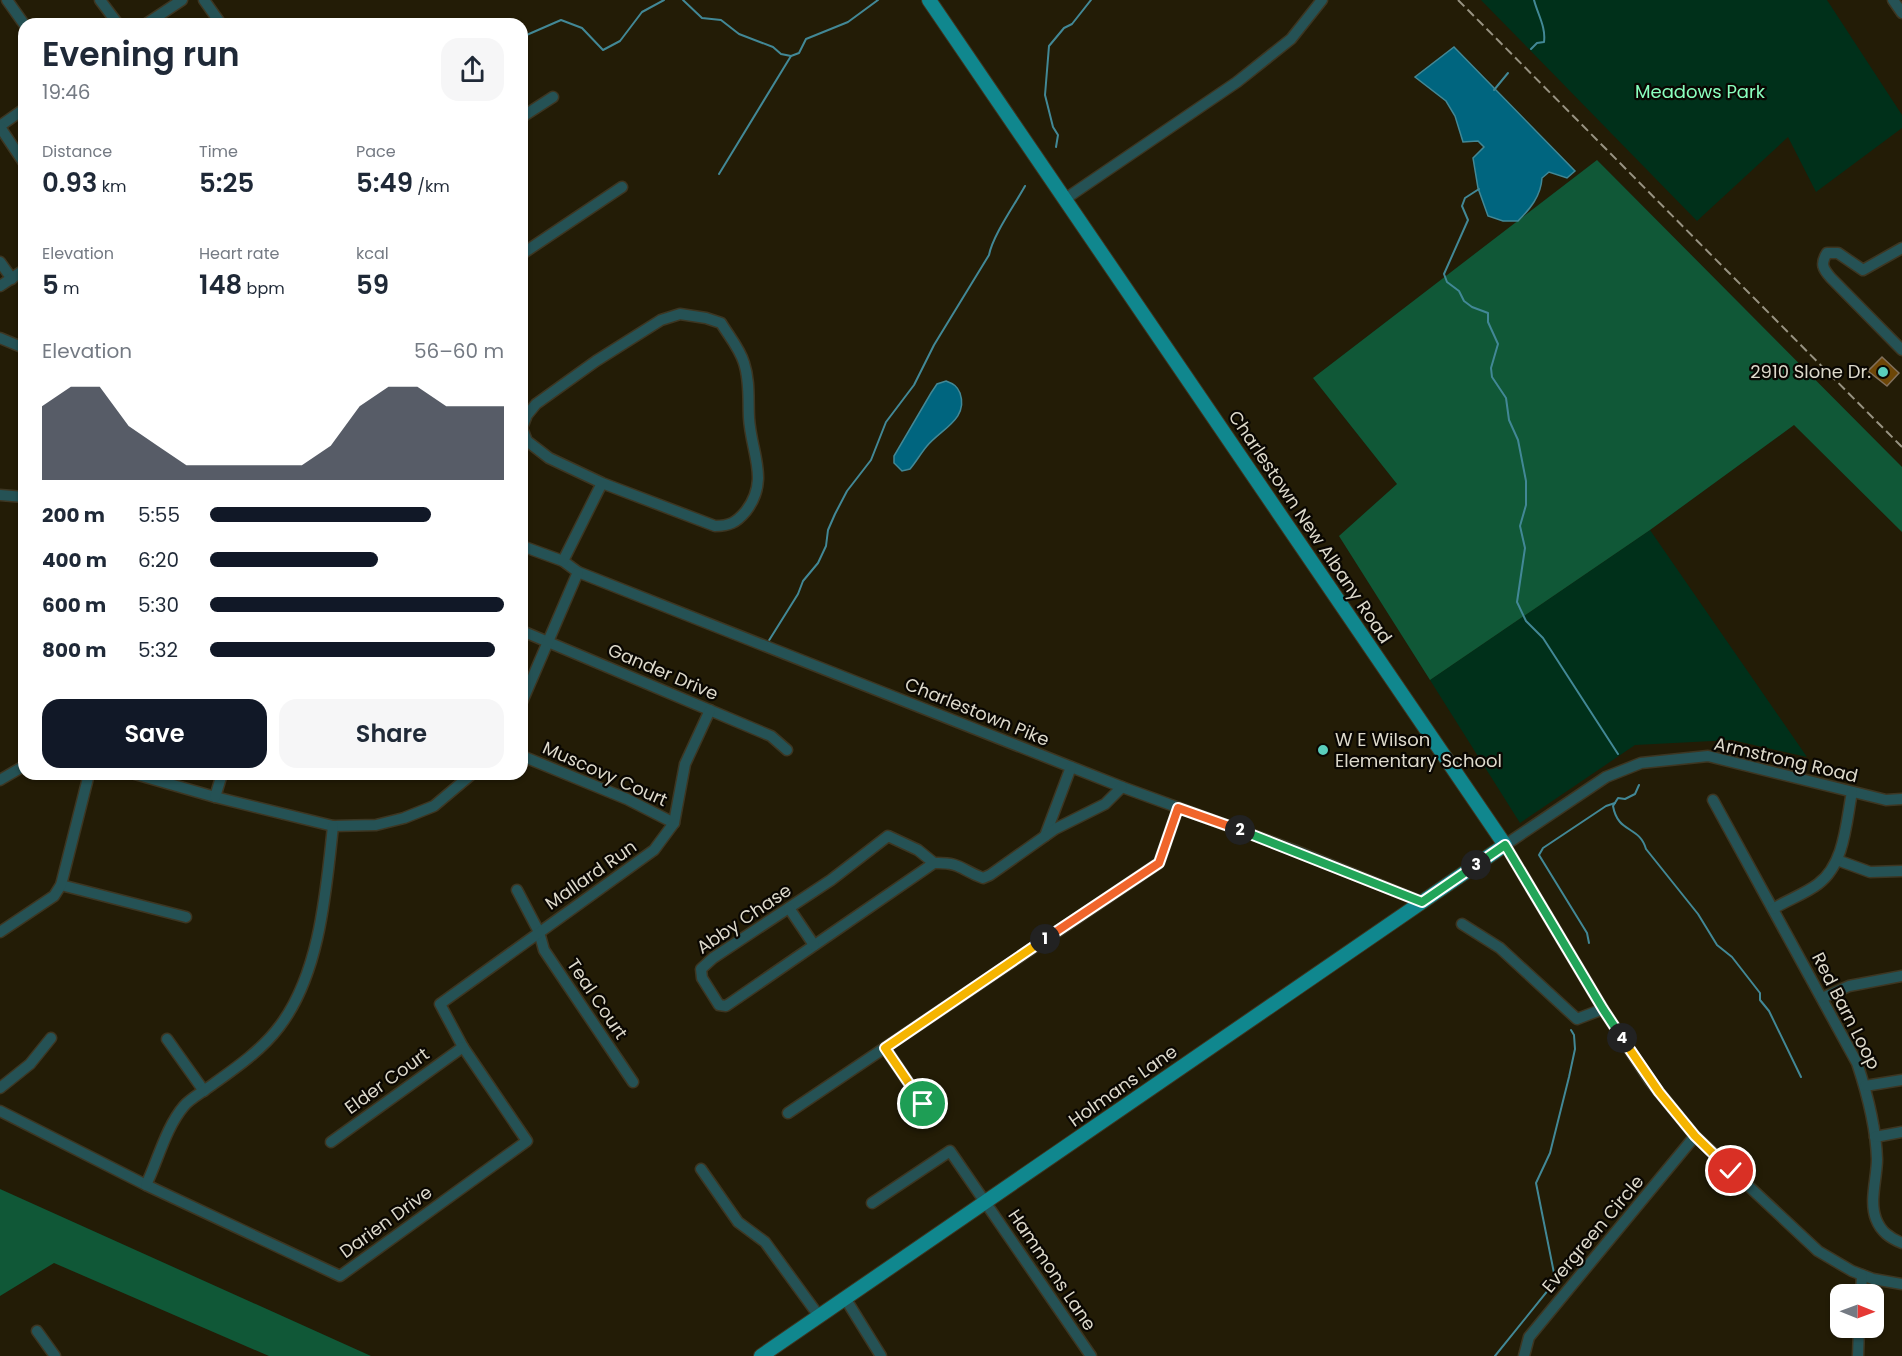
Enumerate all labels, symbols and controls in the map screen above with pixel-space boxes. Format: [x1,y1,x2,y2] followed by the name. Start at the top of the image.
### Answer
[42,31,240,78] text: Evening run
[441,38,504,101] button: share
[42,78,91,106] text: 19:46
[1635,79,1766,104] park label: Meadows Park
[42,140,112,163] text: Distance
[199,140,238,163] text: Time
[356,140,396,163] text: Pace
[42,165,97,201] text: 0.93
[199,165,254,201] text: 5:25
[356,165,413,201] text: 5:49
[97,175,126,198] text: km
[413,175,450,198] text: /km
[42,242,114,265] text: Elevation
[199,242,279,265] text: Heart rate
[356,242,389,265] text: kcal
[42,267,59,303] text: 5
[199,267,242,303] text: 148
[356,267,389,303] text: 59
[59,277,80,300] text: m
[242,277,285,300] text: bpm
[42,337,132,365] text: Elevation
[414,337,504,365] text: 56–60 m
[1750,359,1871,384] place label: 2910 Slone Dr.
[1876,365,1890,379] marker: 2910 Slone Dr.
[1223,405,1398,648] street label: Charlestown New Albany Road
[42,501,105,529] text: 200 m
[138,501,180,529] text: 5:55
[42,546,107,574] text: 400 m
[138,546,179,574] text: 6:20
[42,591,106,619] text: 600 m
[138,591,179,619] text: 5:30
[42,636,106,664] text: 800 m
[138,636,178,664] text: 5:32
[604,637,722,706] street label: Gander Drive
[901,671,1053,752] street label: Charlestown Pike
[42,699,267,768] button: Save
[279,699,504,768] button: Share
[1335,727,1502,773] place label: W E Wilson Elementary School
[1712,731,1860,788] street label: Armstrong Road
[539,735,672,812] street label: Muscovy Court
[1316,743,1330,757] marker: W E Wilson Elementary School
[1225,815,1255,845] pin: 2
[1235,818,1245,841] text: 2
[540,834,641,915] street label: Mallard Run
[1461,850,1491,880] pin: 3
[1471,853,1481,876] text: 3
[691,878,796,960] street label: Abby Chase
[1030,924,1060,954] pin: 1
[1042,927,1048,950] text: 1
[1806,948,1887,1074] street label: Red Barn Loop
[561,953,634,1044] street label: Teal Court
[1607,1023,1637,1053] pin: 4
[1617,1026,1627,1049] text: 4
[1063,1039,1182,1132] street label: Holmans Lane
[339,1041,434,1120] street label: Elder Court
[897,1078,948,1129] pin
[906,1087,939,1120] icon: arrive
[1705,1145,1756,1196] pin
[1714,1154,1747,1187] icon: check
[1536,1170,1649,1298] street label: Evergreen Circle
[334,1180,437,1264] street label: Darien Drive
[1002,1204,1102,1335] street label: Hammons Lane
[1830,1284,1884,1338] north arrow
[1830,1284,1884,1338] map controls

